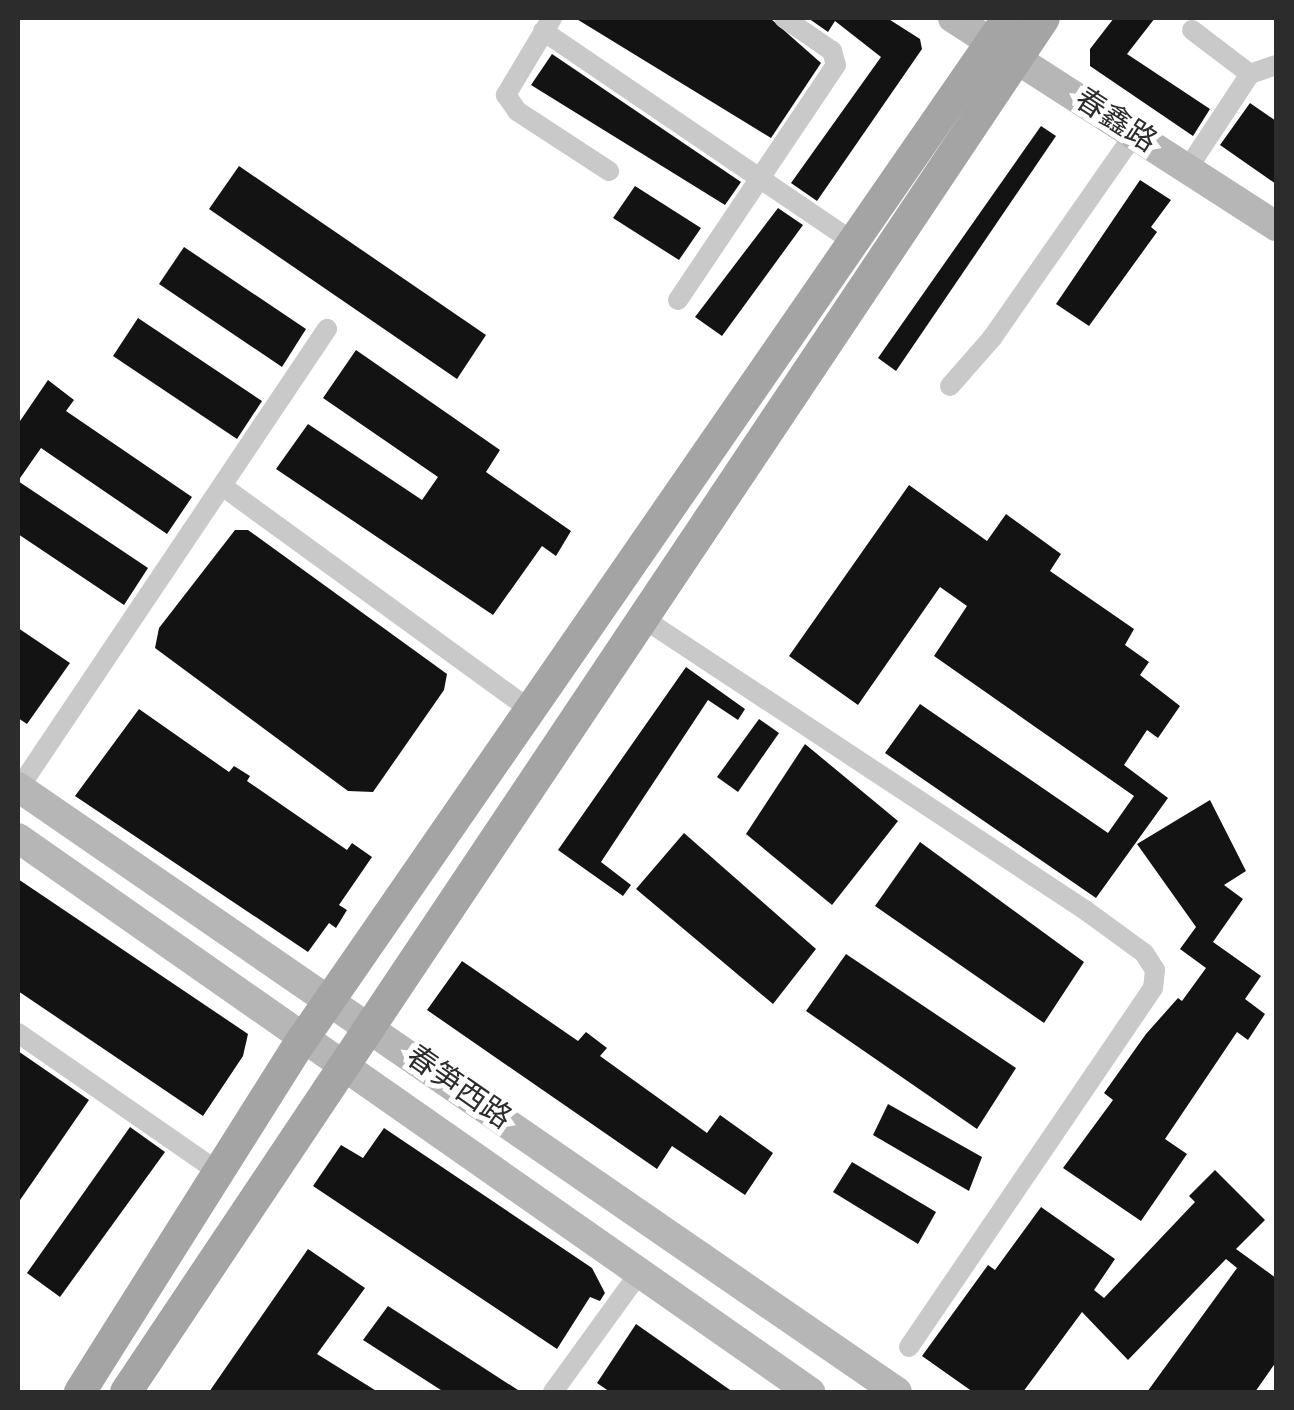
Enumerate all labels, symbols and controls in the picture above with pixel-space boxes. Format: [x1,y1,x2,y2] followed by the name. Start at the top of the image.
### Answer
[1068,80,1164,160] street label: 春鑫路
[400,1038,518,1136] street label: 春笋西路

